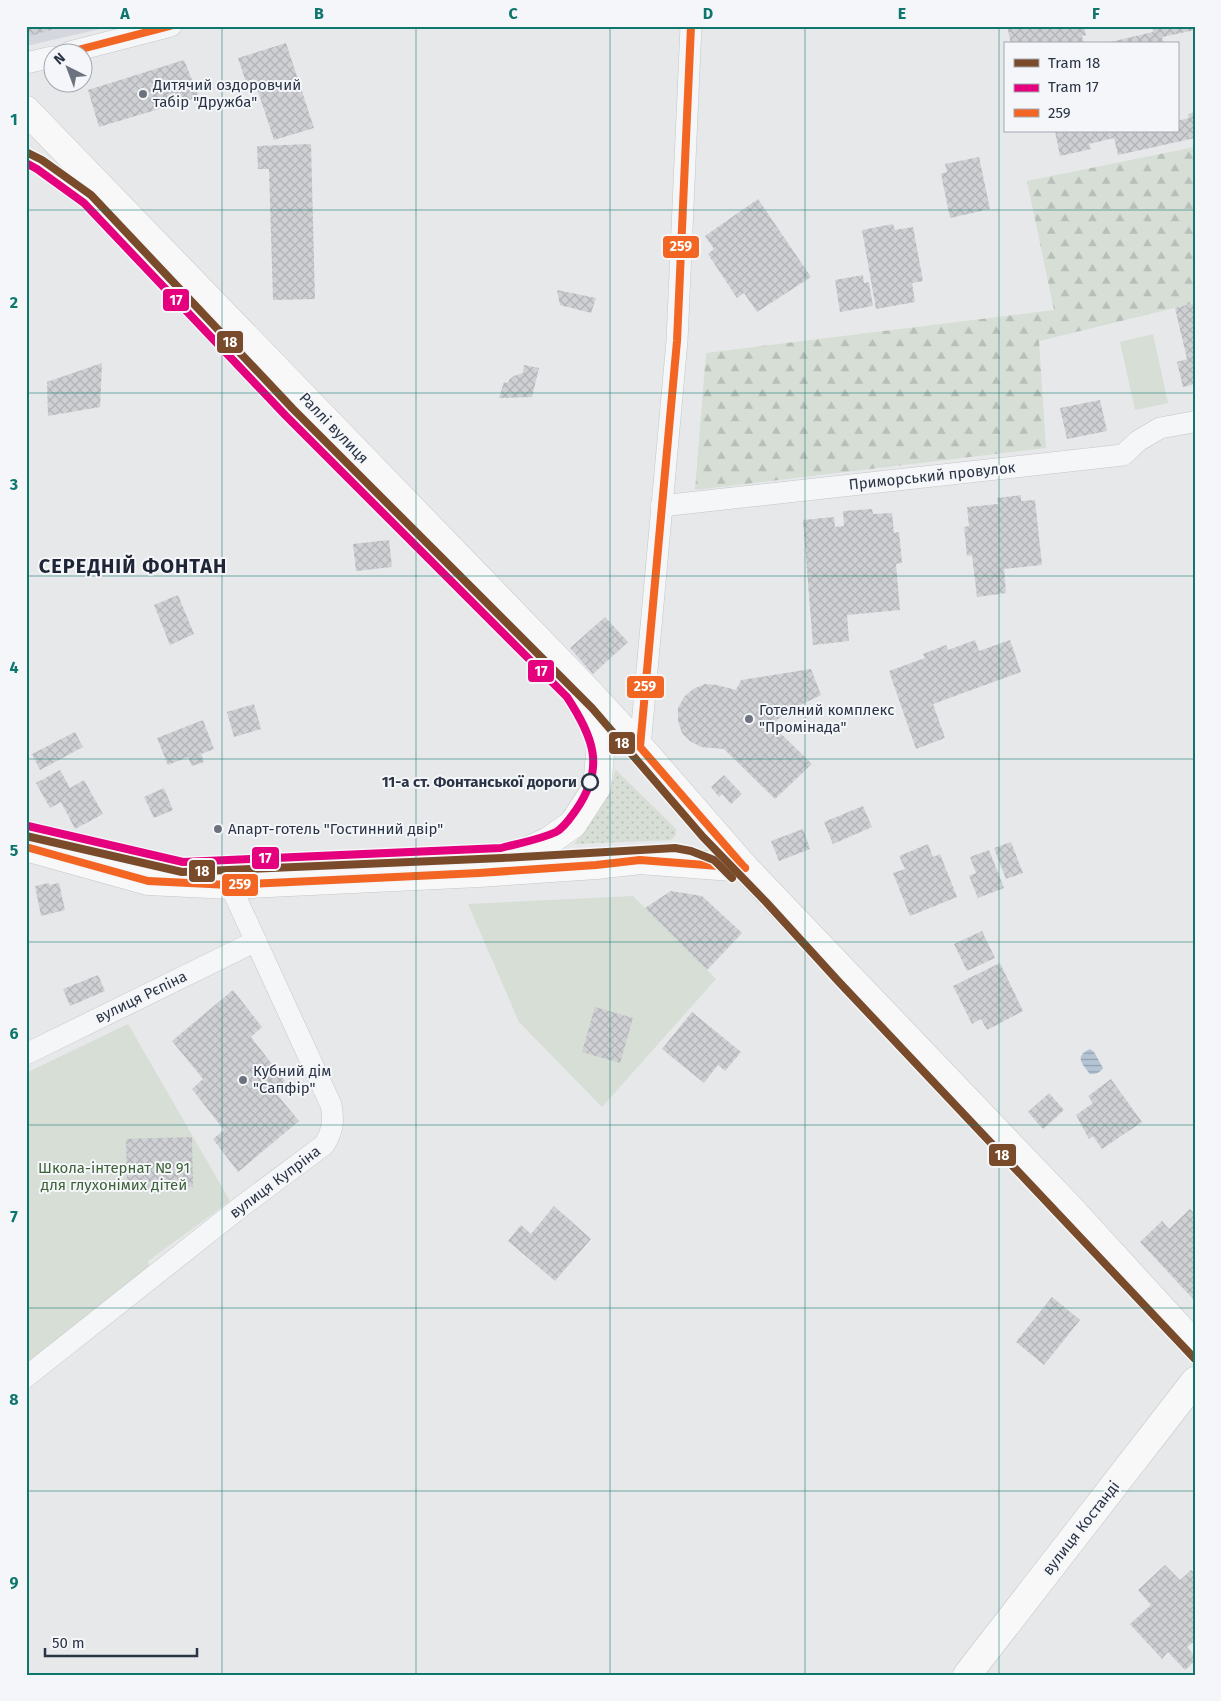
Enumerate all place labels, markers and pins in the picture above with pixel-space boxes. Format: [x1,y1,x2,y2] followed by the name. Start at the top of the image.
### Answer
[152,76,301,111] place label: Дитячий оздоровчий табір "Дружба"
[137,88,149,100] marker: Дитячий оздоровчий табір "Дружба"
[759,701,894,736] place label: Готелний комплекс "Промінада"
[743,713,755,725] marker: Готелний комплекс "Промінада"
[382,773,577,791] place label: 11-а ст. Фонтанської дороги
[581,773,599,791] marker: 11-а ст. Фонтанської дороги
[228,820,443,838] place label: Апарт-готель "Гостинний двір"
[212,823,224,835] marker: Апарт-готель "Гостинний двір"
[253,1062,331,1097] place label: Кубний дім "Сапфір"
[237,1074,249,1086] marker: Кубний дім "Сапфір"

